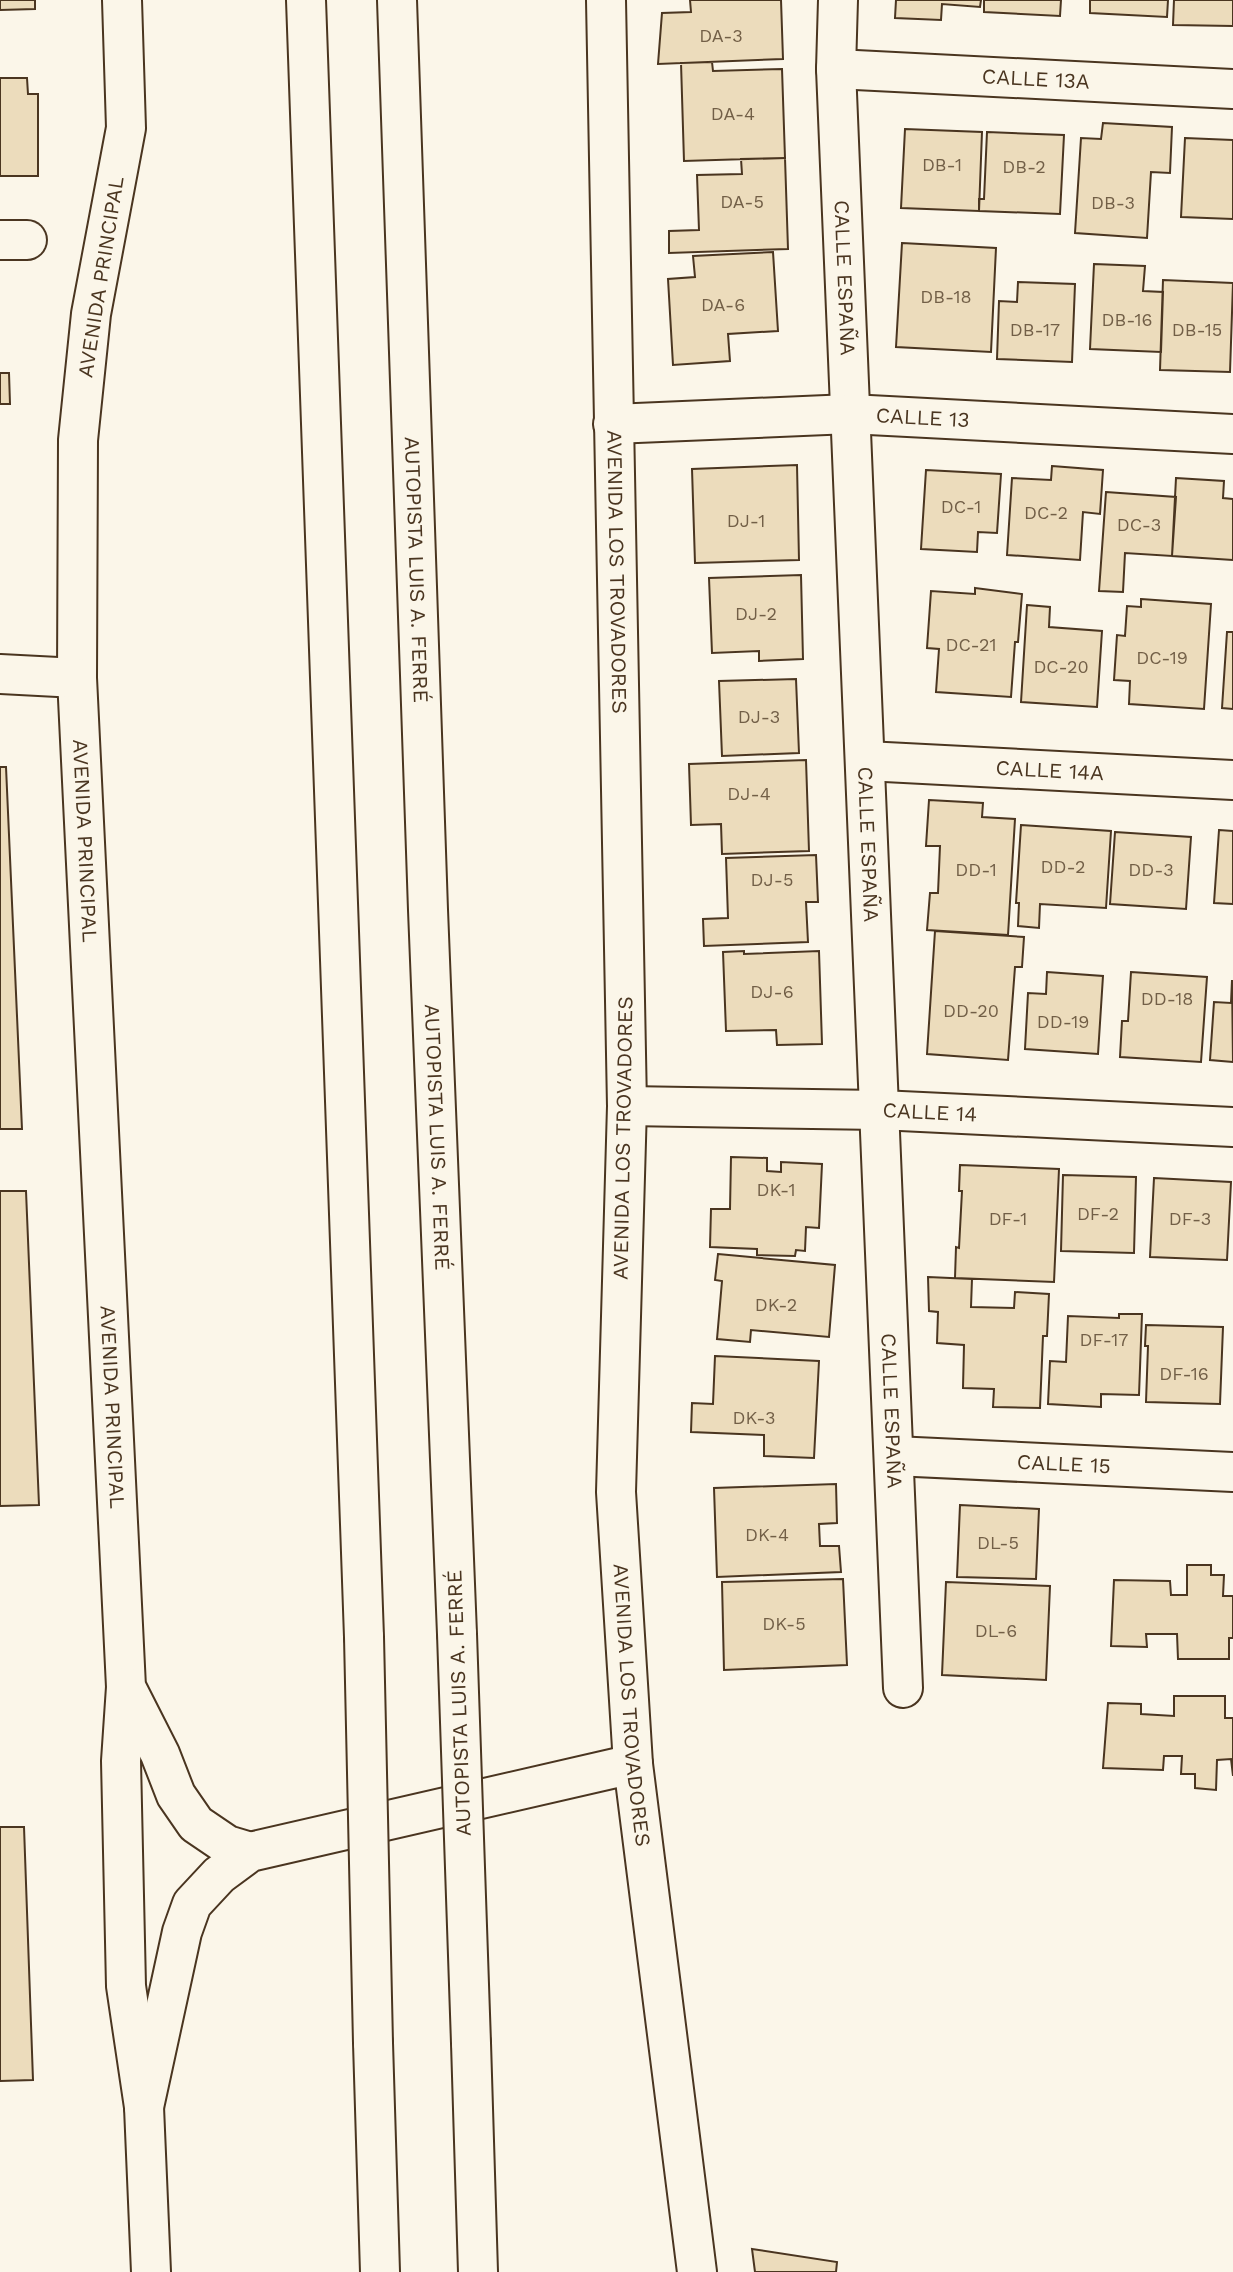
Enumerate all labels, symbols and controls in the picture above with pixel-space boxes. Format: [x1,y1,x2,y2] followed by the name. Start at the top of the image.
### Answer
[699,25,743,46] house number: DA-3
[981,63,1090,94] street label: CALLE 13A
[711,103,755,124] house number: DA-4
[922,154,962,175] house number: DB-1
[1002,156,1046,177] house number: DB-2
[72,175,129,379] street label: AVENIDA PRINCIPAL
[720,191,764,212] house number: DA-5
[1091,192,1135,213] house number: DB-3
[829,199,861,356] street label: CALLE ESPAÑA
[920,286,972,307] house number: DB-18
[701,294,745,315] house number: DA-6
[1101,309,1153,330] house number: DB-16
[1010,319,1060,340] house number: DB-17
[1172,319,1222,340] house number: DB-15
[875,402,970,432] street label: CALLE 13
[602,430,633,714] street label: AVENIDA LOS TROVADORES
[400,436,434,703] street label: AUTOPISTA LUIS A. FERRÉ
[941,496,981,517] house number: DC-1
[1024,502,1068,523] house number: DC-2
[727,510,765,531] house number: DJ-1
[1117,514,1161,535] house number: DC-3
[735,603,777,624] house number: DJ-2
[945,634,997,655] house number: DC-21
[1136,647,1188,668] house number: DC-19
[1033,656,1089,677] house number: DC-20
[738,706,780,727] house number: DJ-3
[68,739,103,943] street label: AVENIDA PRINCIPAL
[995,755,1105,785] street label: CALLE 14A
[853,766,884,923] street label: CALLE ESPAÑA
[727,783,771,804] house number: DJ-4
[1041,856,1085,877] house number: DD-2
[955,859,997,880] house number: DD-1
[1128,859,1174,880] house number: DD-3
[751,869,793,890] house number: DJ-5
[750,981,794,1002] house number: DJ-6
[1141,988,1193,1009] house number: DD-18
[608,996,637,1280] street label: AVENIDA LOS TROVADORES
[943,1000,999,1021] house number: DD-20
[420,1004,455,1271] street label: AUTOPISTA LUIS A. FERRÉ
[1037,1011,1089,1032] house number: DD-19
[882,1097,978,1127] street label: CALLE 14
[756,1179,796,1200] house number: DK-1
[1077,1203,1119,1224] house number: DF-2
[989,1208,1027,1229] house number: DF-1
[1169,1208,1211,1229] house number: DF-3
[755,1294,797,1315] house number: DK-2
[95,1305,130,1509] street label: AVENIDA PRINCIPAL
[1080,1329,1128,1350] house number: DF-17
[876,1332,908,1489] street label: CALLE ESPAÑA
[1159,1363,1209,1384] house number: DF-16
[732,1407,776,1428] house number: DK-3
[1016,1449,1111,1478] street label: CALLE 15
[745,1524,789,1545] house number: DK-4
[977,1532,1019,1553] house number: DL-5
[608,1563,656,1848] street label: AVENIDA LOS TROVADORES
[441,1569,476,1837] street label: AUTOPISTA LUIS A. FERRÉ
[762,1613,806,1634] house number: DK-5
[975,1620,1017,1641] house number: DL-6

